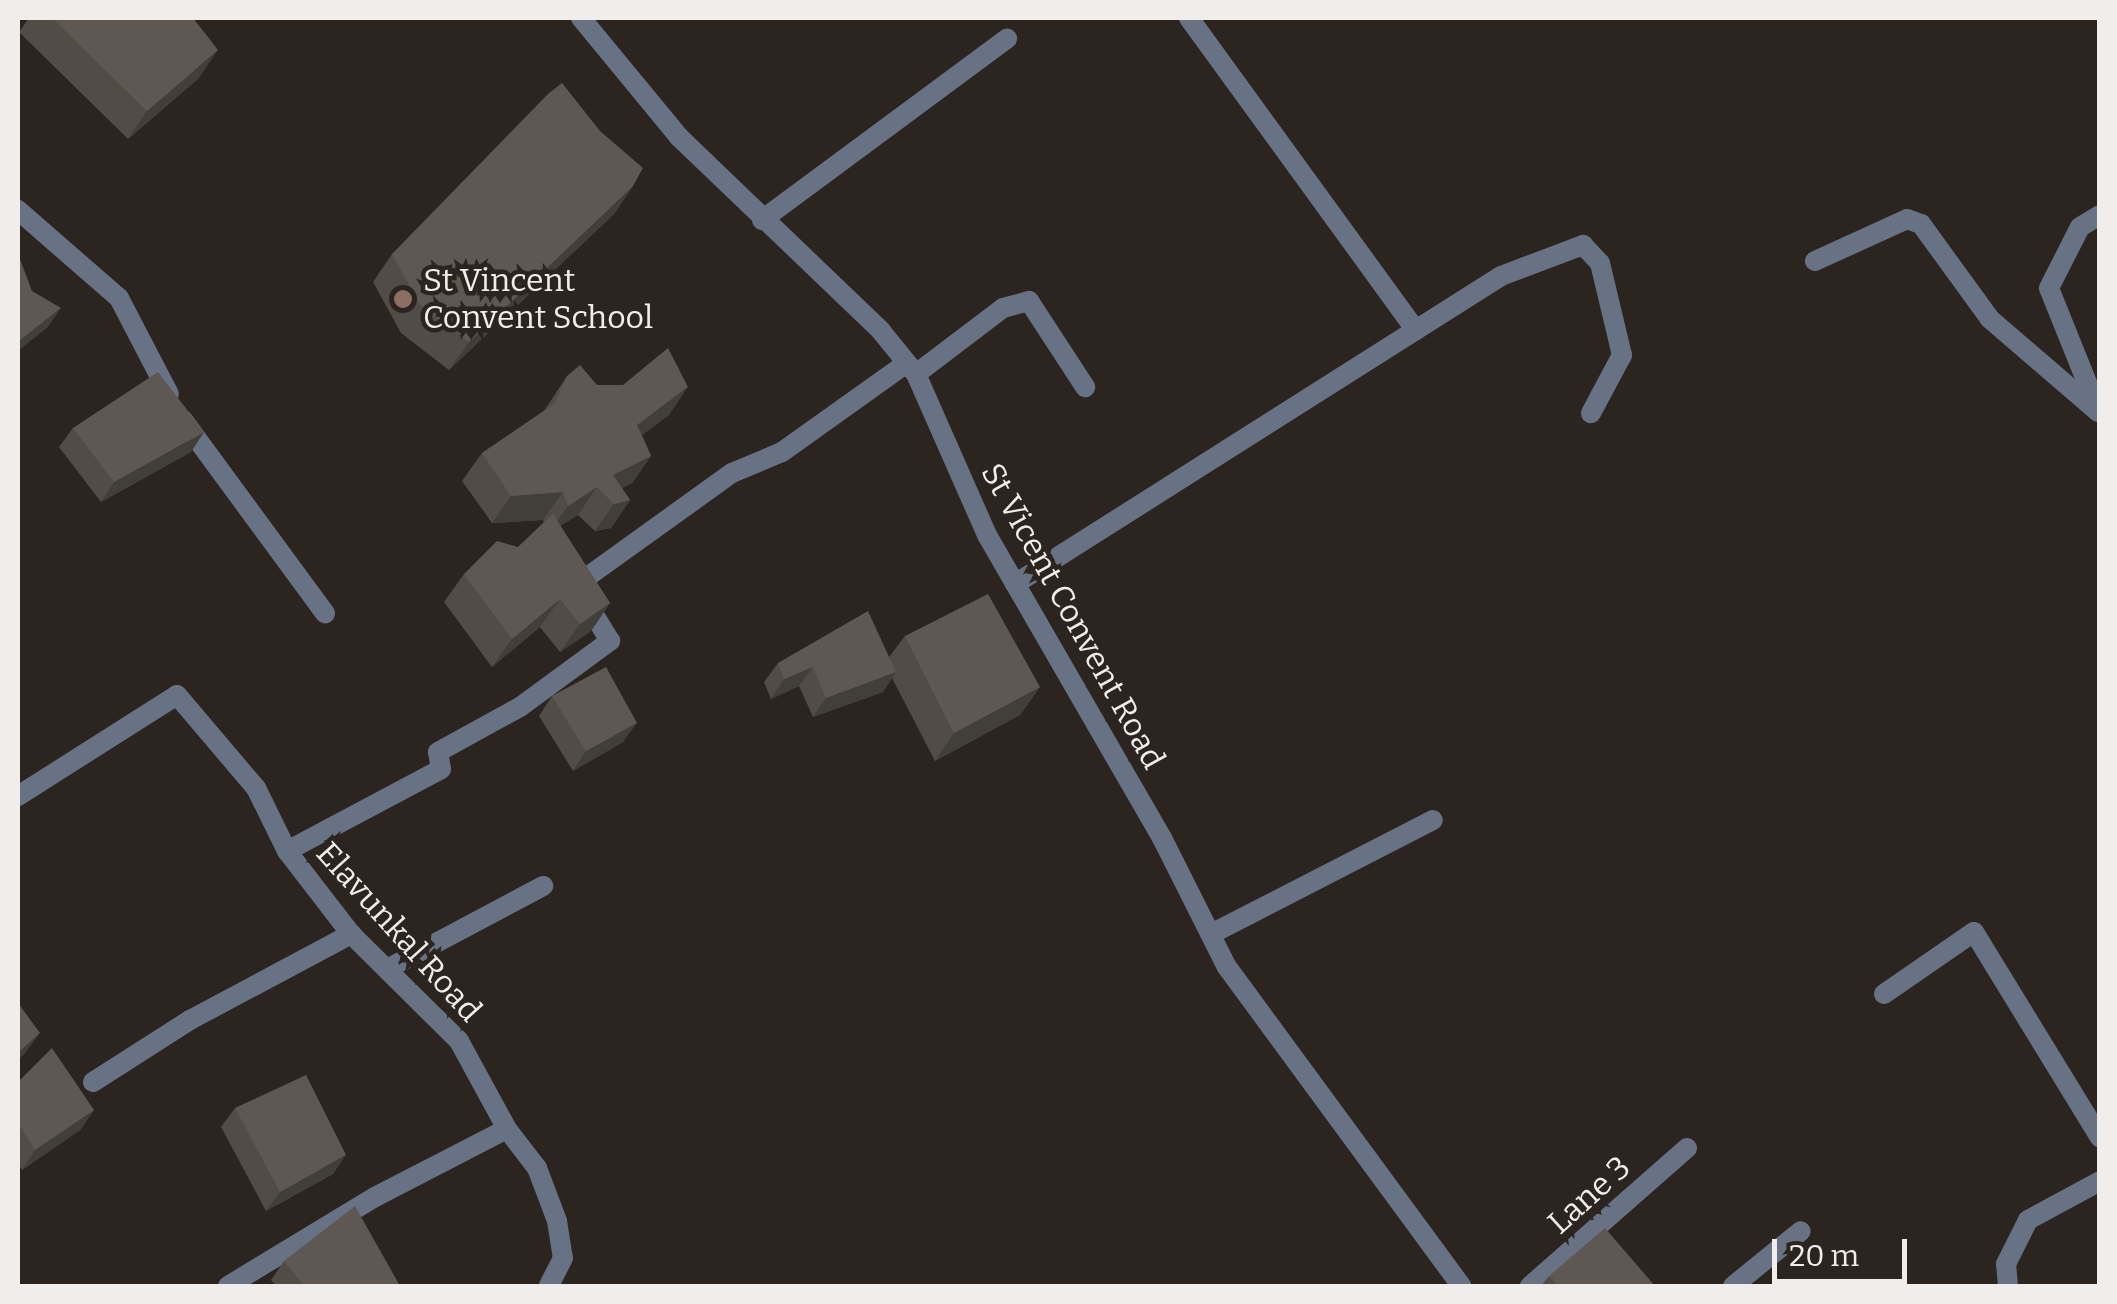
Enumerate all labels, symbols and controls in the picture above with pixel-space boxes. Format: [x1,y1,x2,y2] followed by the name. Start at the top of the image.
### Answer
[423,262,653,337] place label: St Vincent Convent School
[392,288,414,310] marker: St Vincent Convent School
[973,456,1173,776] street label: St Vicent Convent Road
[308,834,490,1030] street label: Elavunkal Road
[1540,1148,1638,1242] street label: Lane 3
[1777,1219,1912,1281] scale bar
[1789,1238,1859,1274] text: 20 m

